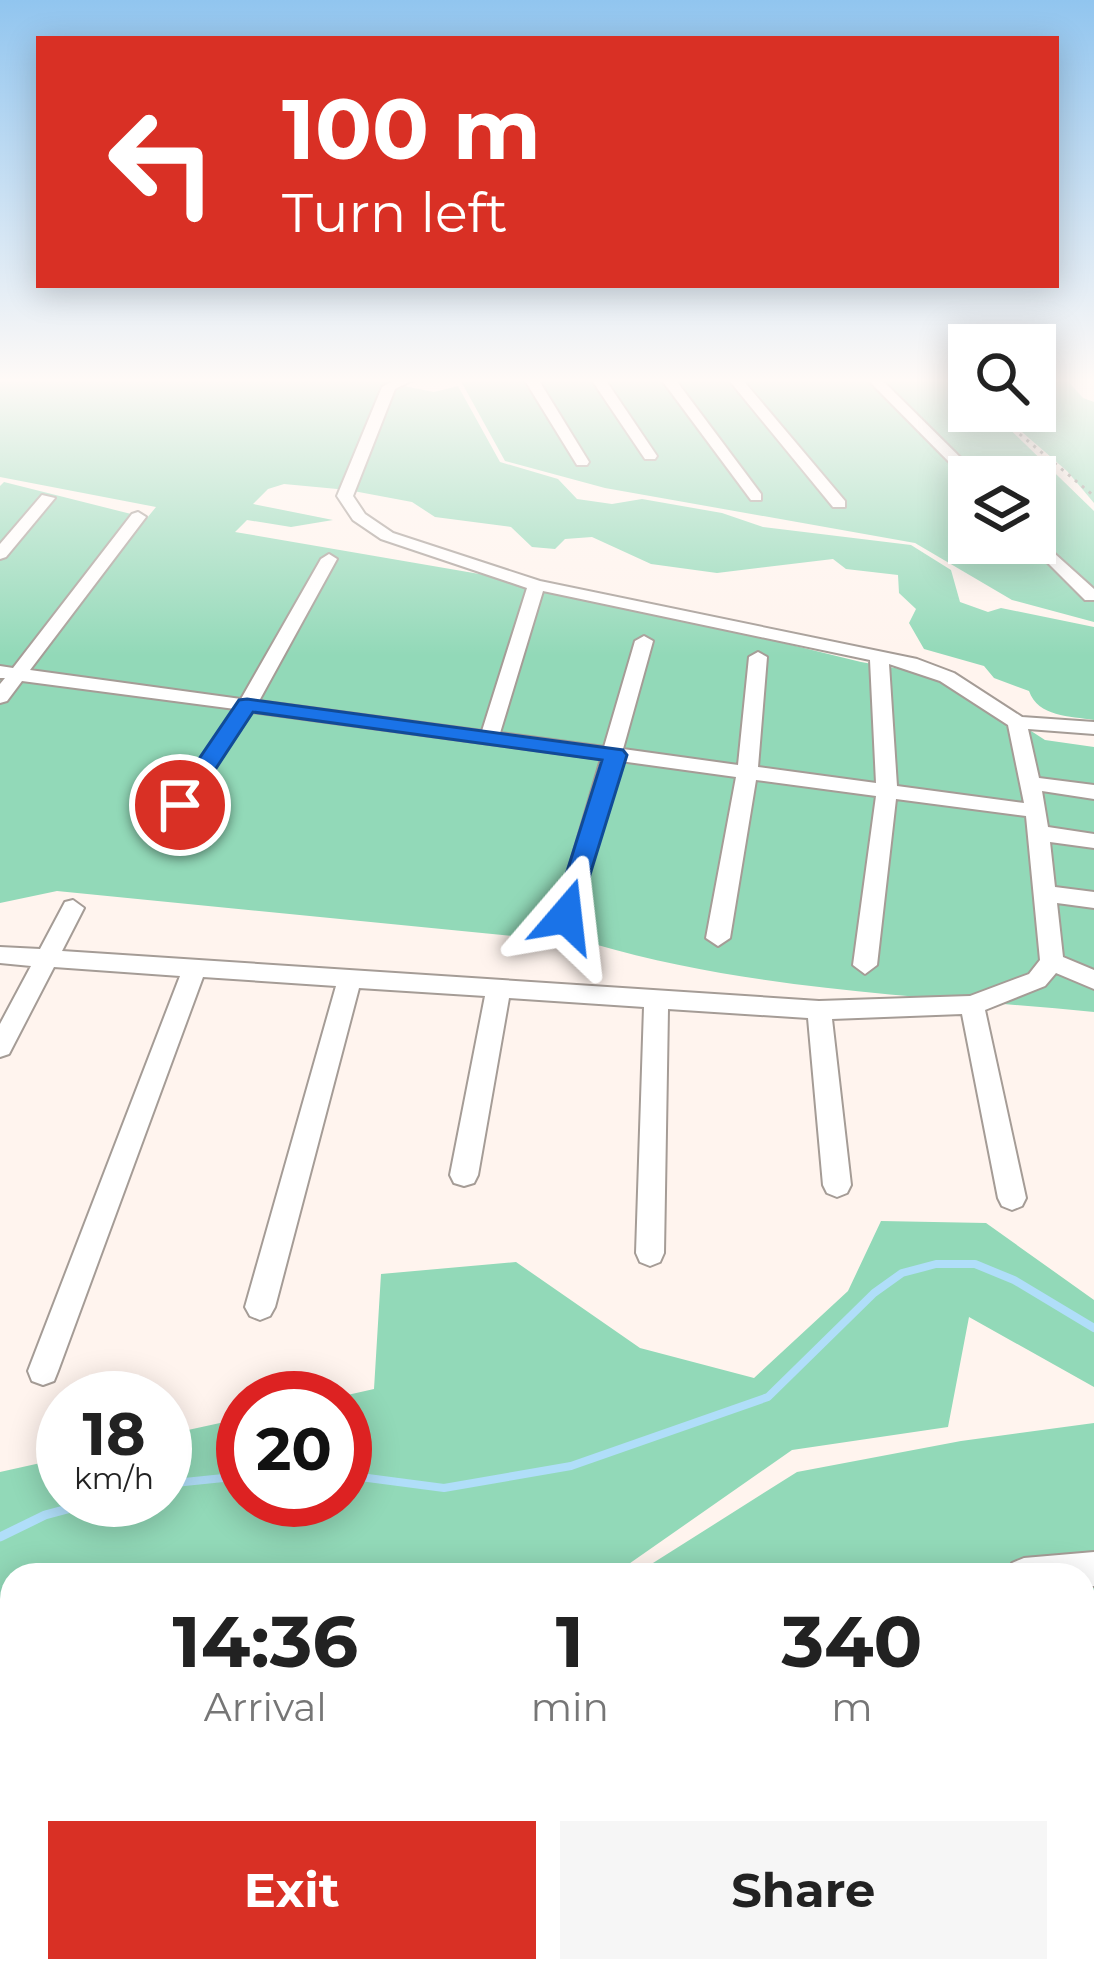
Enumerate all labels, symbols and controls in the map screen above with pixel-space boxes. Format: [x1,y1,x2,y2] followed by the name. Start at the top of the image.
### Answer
[282,78,541,180] text: 100 m
[84,84,240,240] icon: left
[282,180,508,246] text: Turn left
[948,324,1056,564] map controls
[948,324,1056,432] button: search
[948,456,1056,564] button: layers
[129,754,231,856] pin
[147,772,213,838] icon: arrive
[503,853,629,979] position arrow
[216,1371,372,1527] speed limit sign: 20
[82,1397,146,1470] text: 18
[74,1460,154,1497] text: km/h
[172,1597,358,1685] text: 14:36
[556,1597,584,1685] text: 1
[781,1597,923,1685] text: 340
[204,1683,327,1731] text: Arrival
[531,1683,609,1731] text: min
[831,1683,873,1731] text: m
[48,1821,536,1959] button: Exit
[560,1821,1047,1959] button: Share

